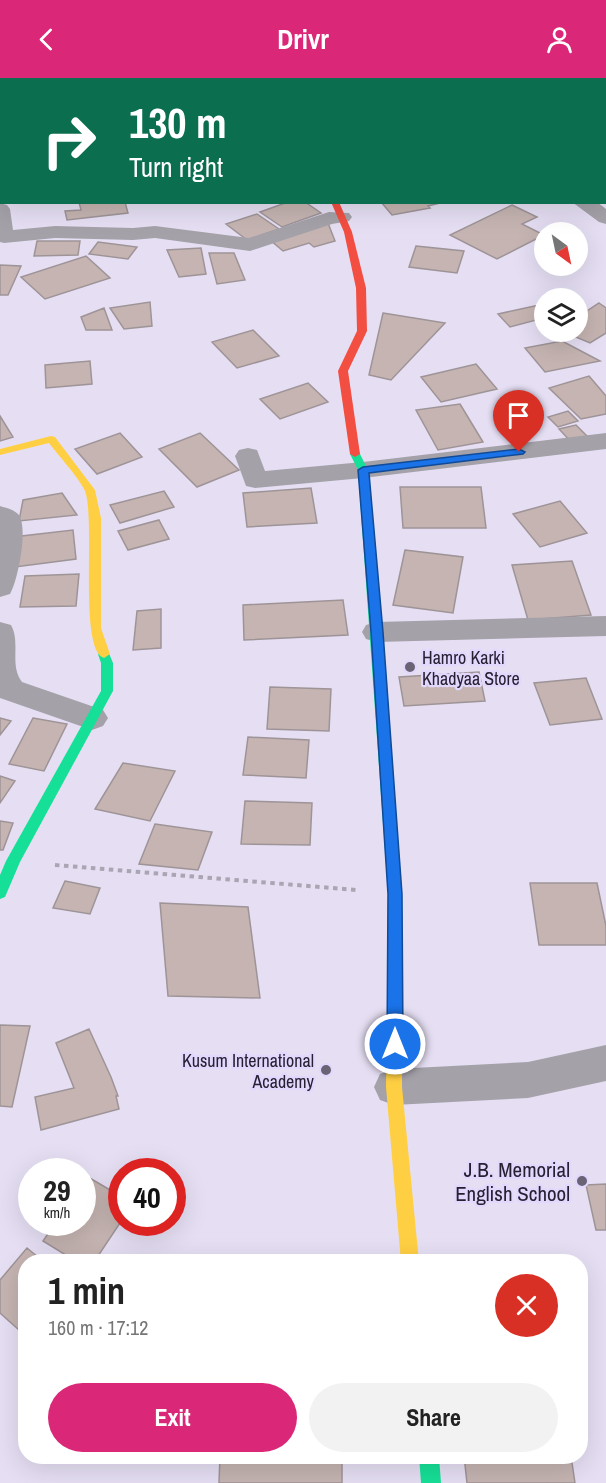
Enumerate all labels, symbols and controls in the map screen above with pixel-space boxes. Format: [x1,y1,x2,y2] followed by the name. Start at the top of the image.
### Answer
[277,21,329,57] text: Drivr
[30,23,63,56] icon: back
[543,23,576,56] icon: person
[129,95,227,151] text: 130 m
[30,102,108,180] icon: right
[129,149,223,185] text: Turn right
[534,222,588,276] north arrow
[534,222,588,342] map controls
[534,288,588,342] button: layers
[493,390,544,452] pin
[502,399,535,432] icon: arrive
[422,645,520,691] place label: Hamro Karki Khadyaa Store
[403,660,417,674] marker: Hamro Karki Khadyaa Store
[363,1012,427,1076] position arrow
[182,1048,315,1094] place label: Kusum International Academy
[319,1063,333,1077] marker: Kusum International Academy
[455,1155,570,1208] place label: J.B. Memorial English School
[108,1158,186,1236] speed limit sign: 40
[43,1170,71,1210] text: 29
[575,1174,589,1188] marker: J.B. Memorial English School
[44,1202,70,1223] text: km/h
[48,1267,125,1315] text: 1 min
[495,1274,558,1337] button: close
[48,1314,148,1341] text: 160 m · 17:12
[48,1383,297,1452] button: Exit
[309,1383,558,1452] button: Share

